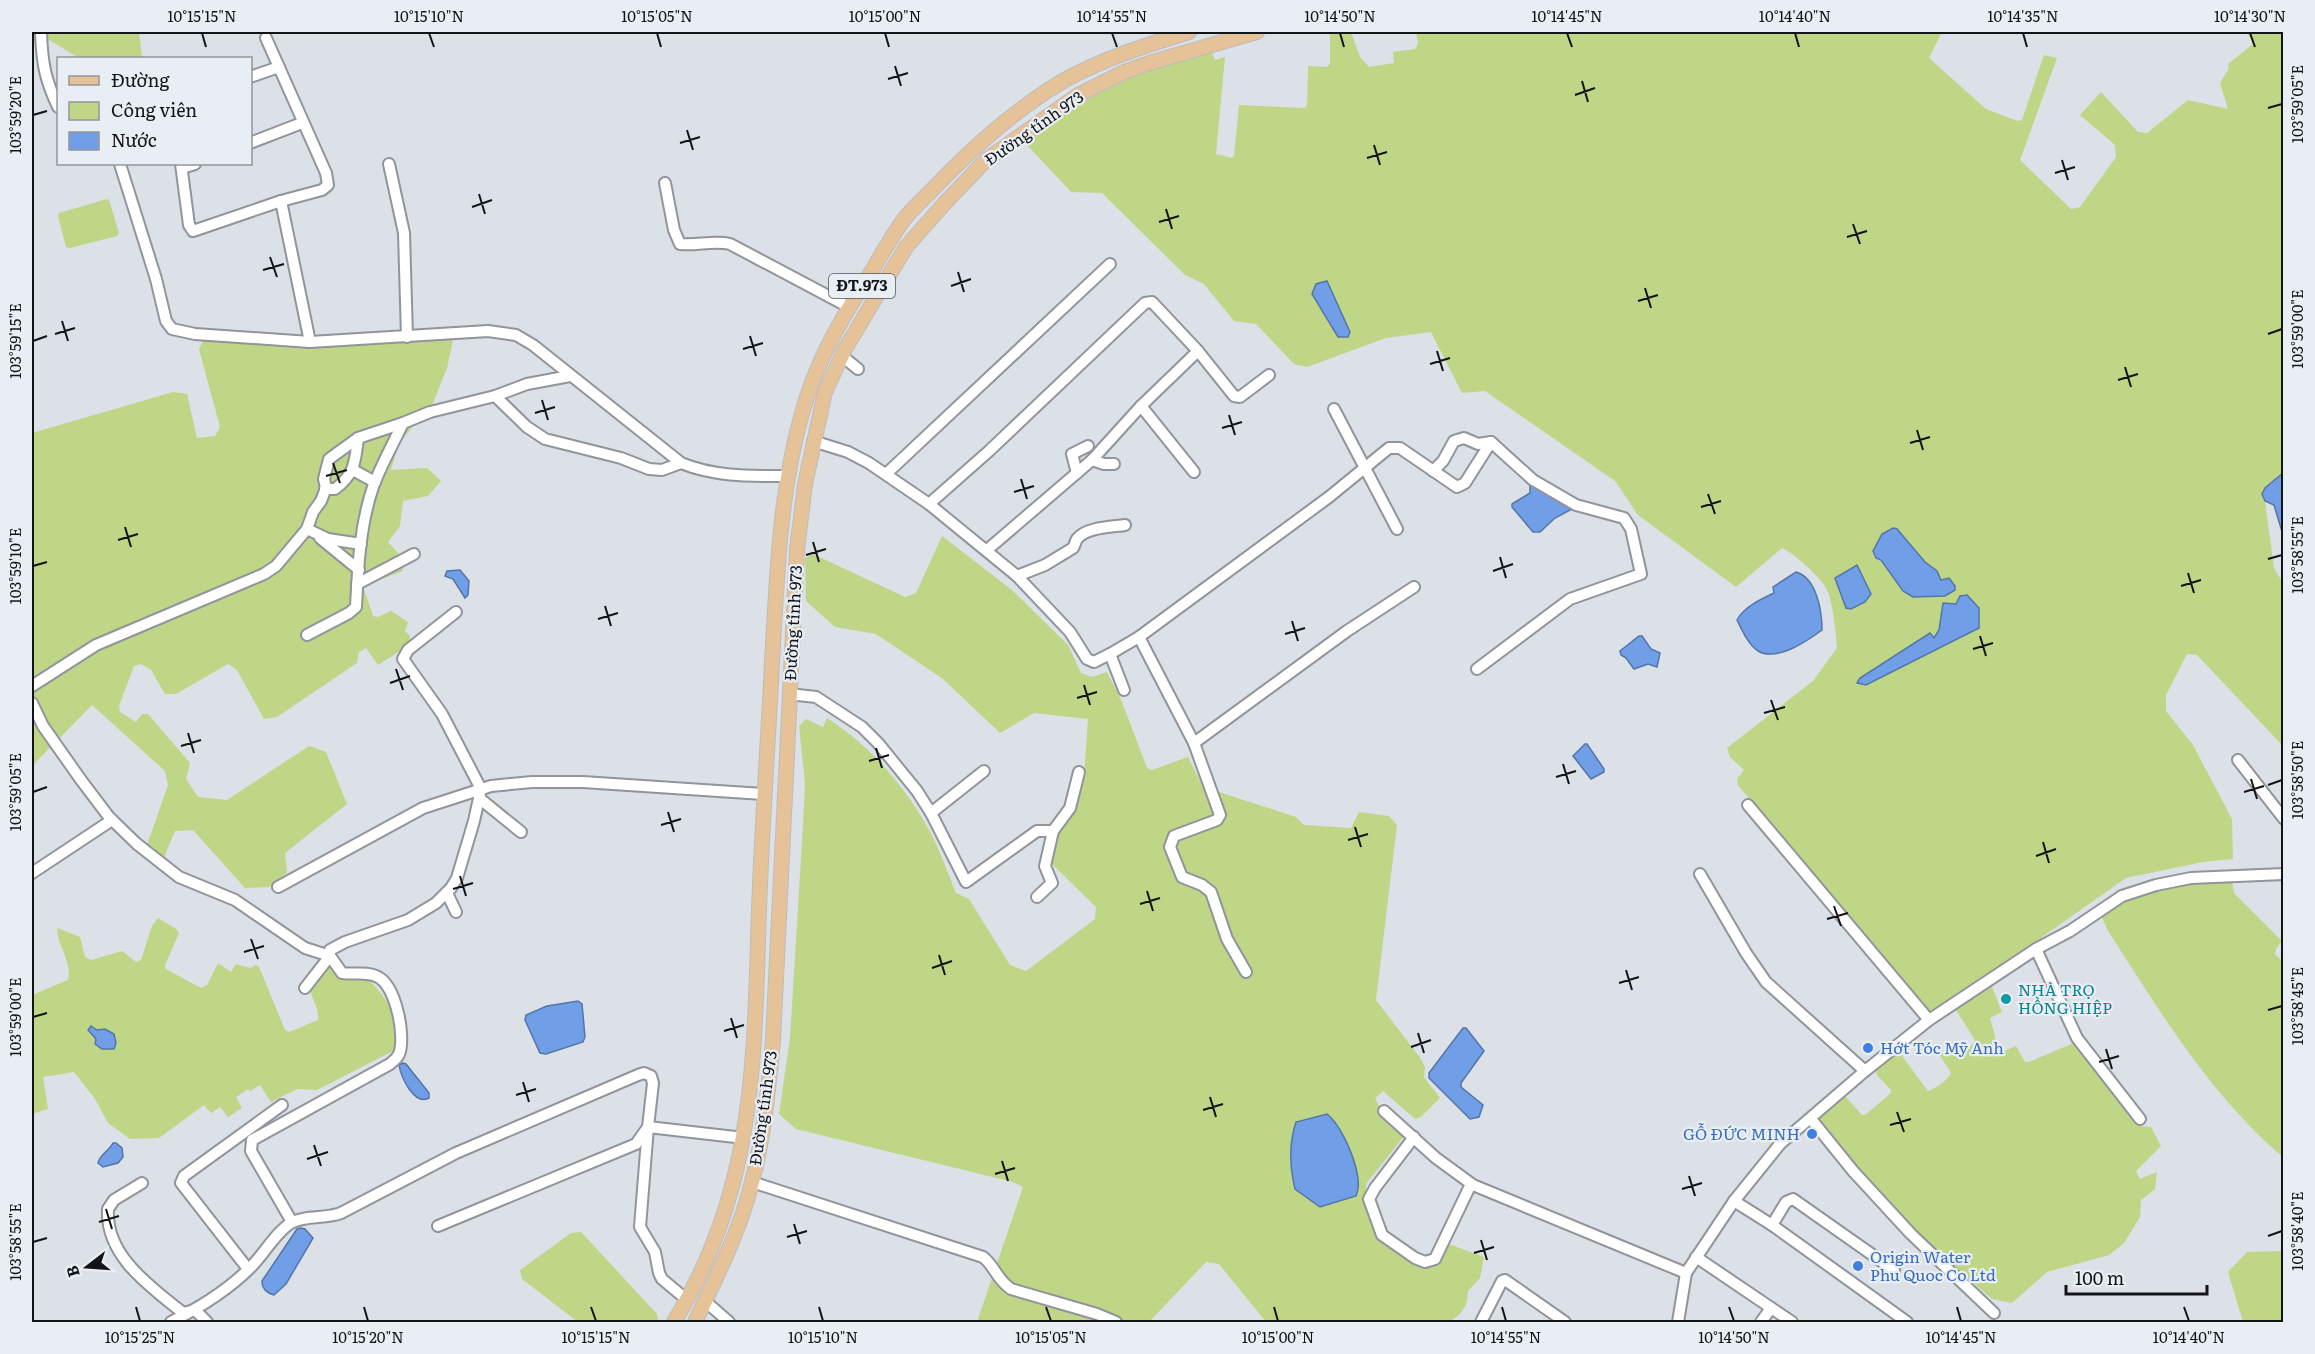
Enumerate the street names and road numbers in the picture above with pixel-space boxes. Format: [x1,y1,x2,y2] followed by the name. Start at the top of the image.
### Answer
[979,84,1088,170] street label: Đường tỉnh 973
[829,274,895,298] road number: ĐT.973
[777,564,807,682] street label: Đường tỉnh 973
[742,1049,782,1167] street label: Đường tỉnh 973

